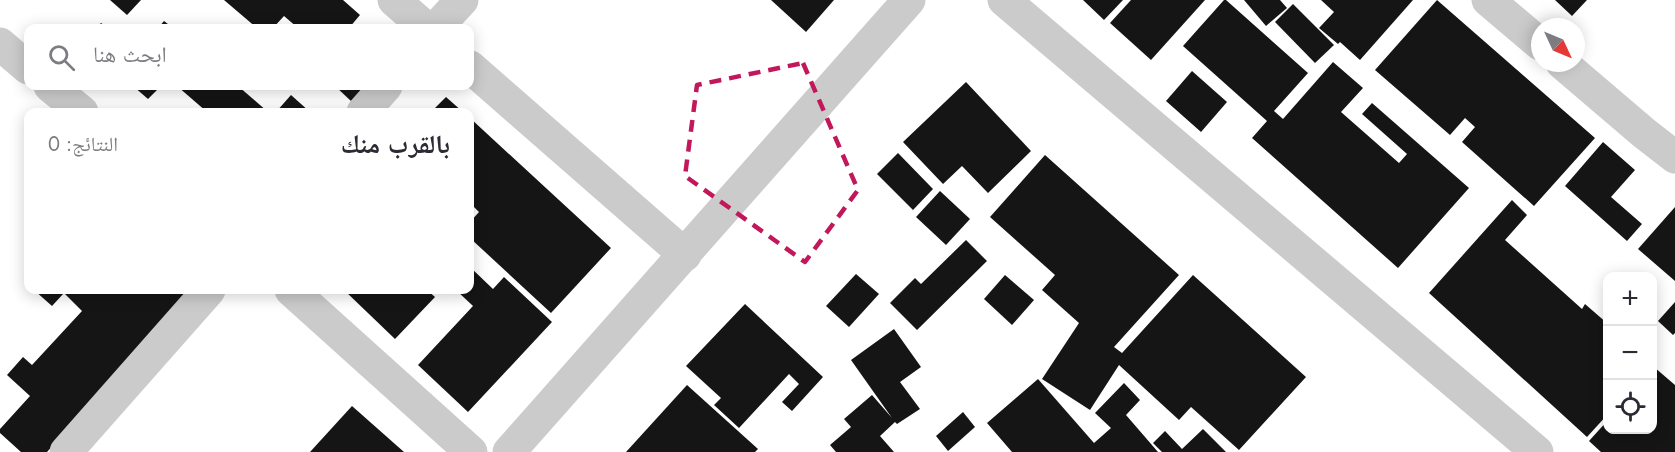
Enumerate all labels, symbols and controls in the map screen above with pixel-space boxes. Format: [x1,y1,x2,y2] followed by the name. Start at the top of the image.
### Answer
[1531,18,1585,72] north arrow
[24,24,474,90] search box
[93,38,167,70] text: ابحث هنا
[45,41,78,74] icon: search
[341,125,450,163] text: بالقرب منك
[48,130,118,159] text: النتائج: 0
[1603,272,1657,434] map controls
[1603,272,1657,326] button: +
[1603,326,1657,380] button: −
[1603,380,1657,434] button: locate

